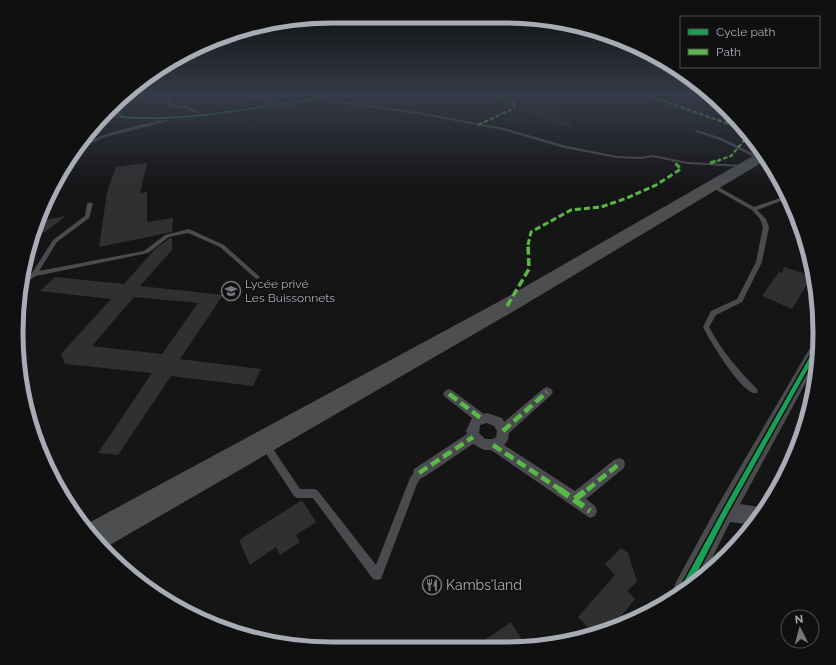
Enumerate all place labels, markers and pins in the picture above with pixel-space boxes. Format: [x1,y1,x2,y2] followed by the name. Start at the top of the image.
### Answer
[245,277,335,305] place label: Lycée privé Les Buissonnets
[220,280,242,302] school or university icon: Lycée privé Les Buissonnets
[421,574,443,596] restaurant icon: Kambs'land
[446,577,522,593] place label: Kambs'land

